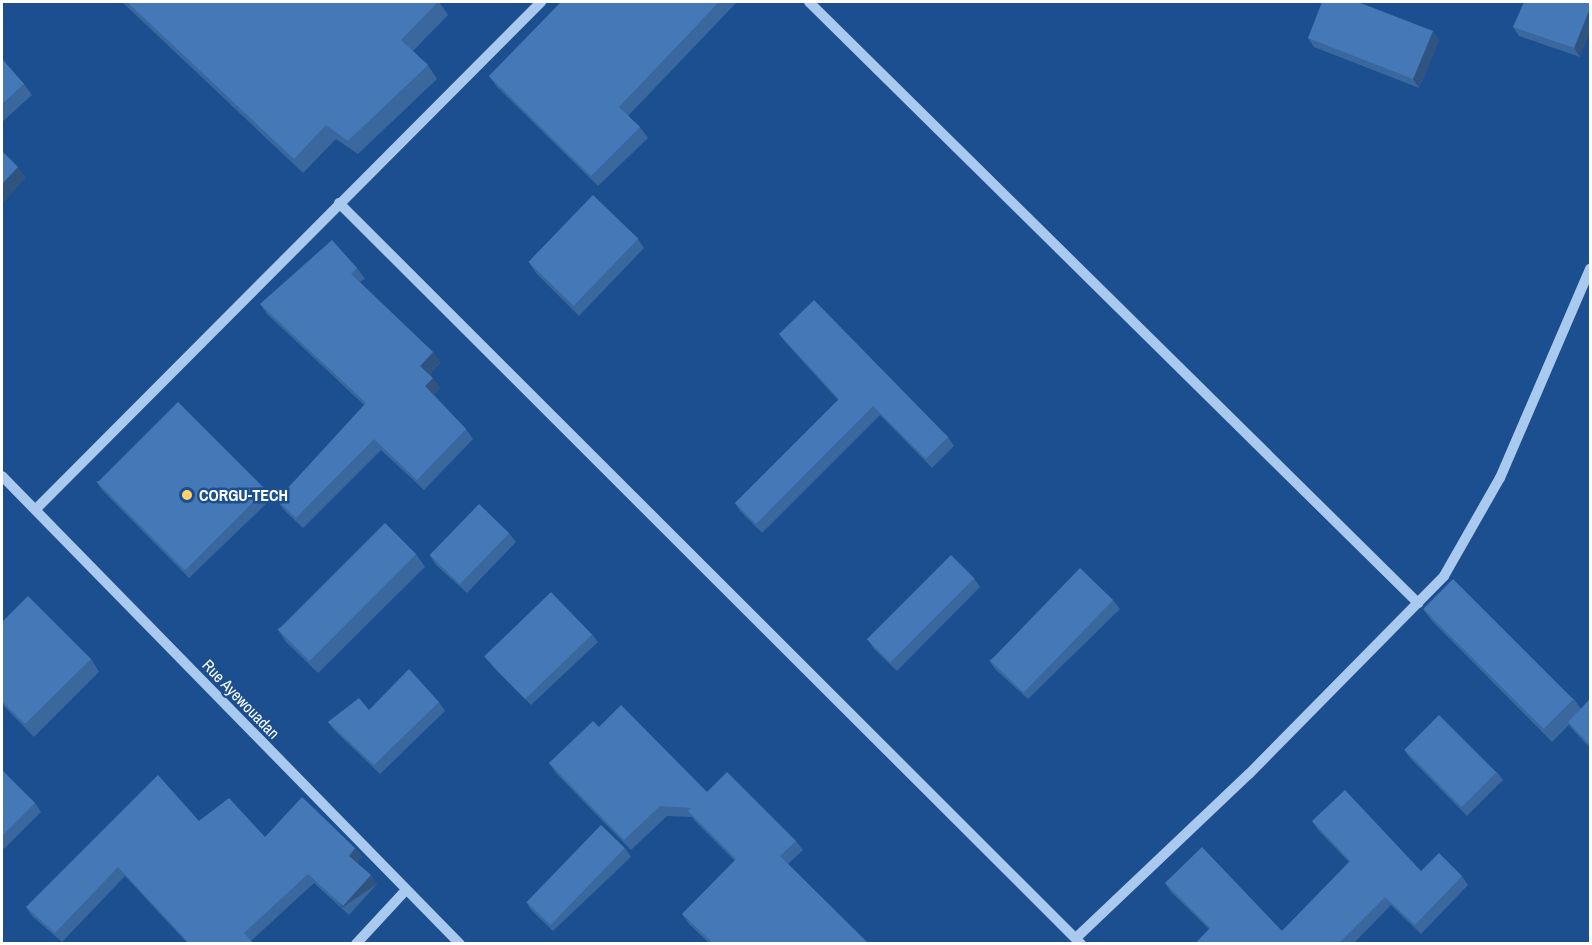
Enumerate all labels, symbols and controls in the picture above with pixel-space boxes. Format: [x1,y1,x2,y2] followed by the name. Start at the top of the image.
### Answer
[199,485,288,505] place label: CORGU-TECH
[180,488,194,502] marker: CORGU-TECH
[198,655,284,743] street label: Rue Ayewouadan

